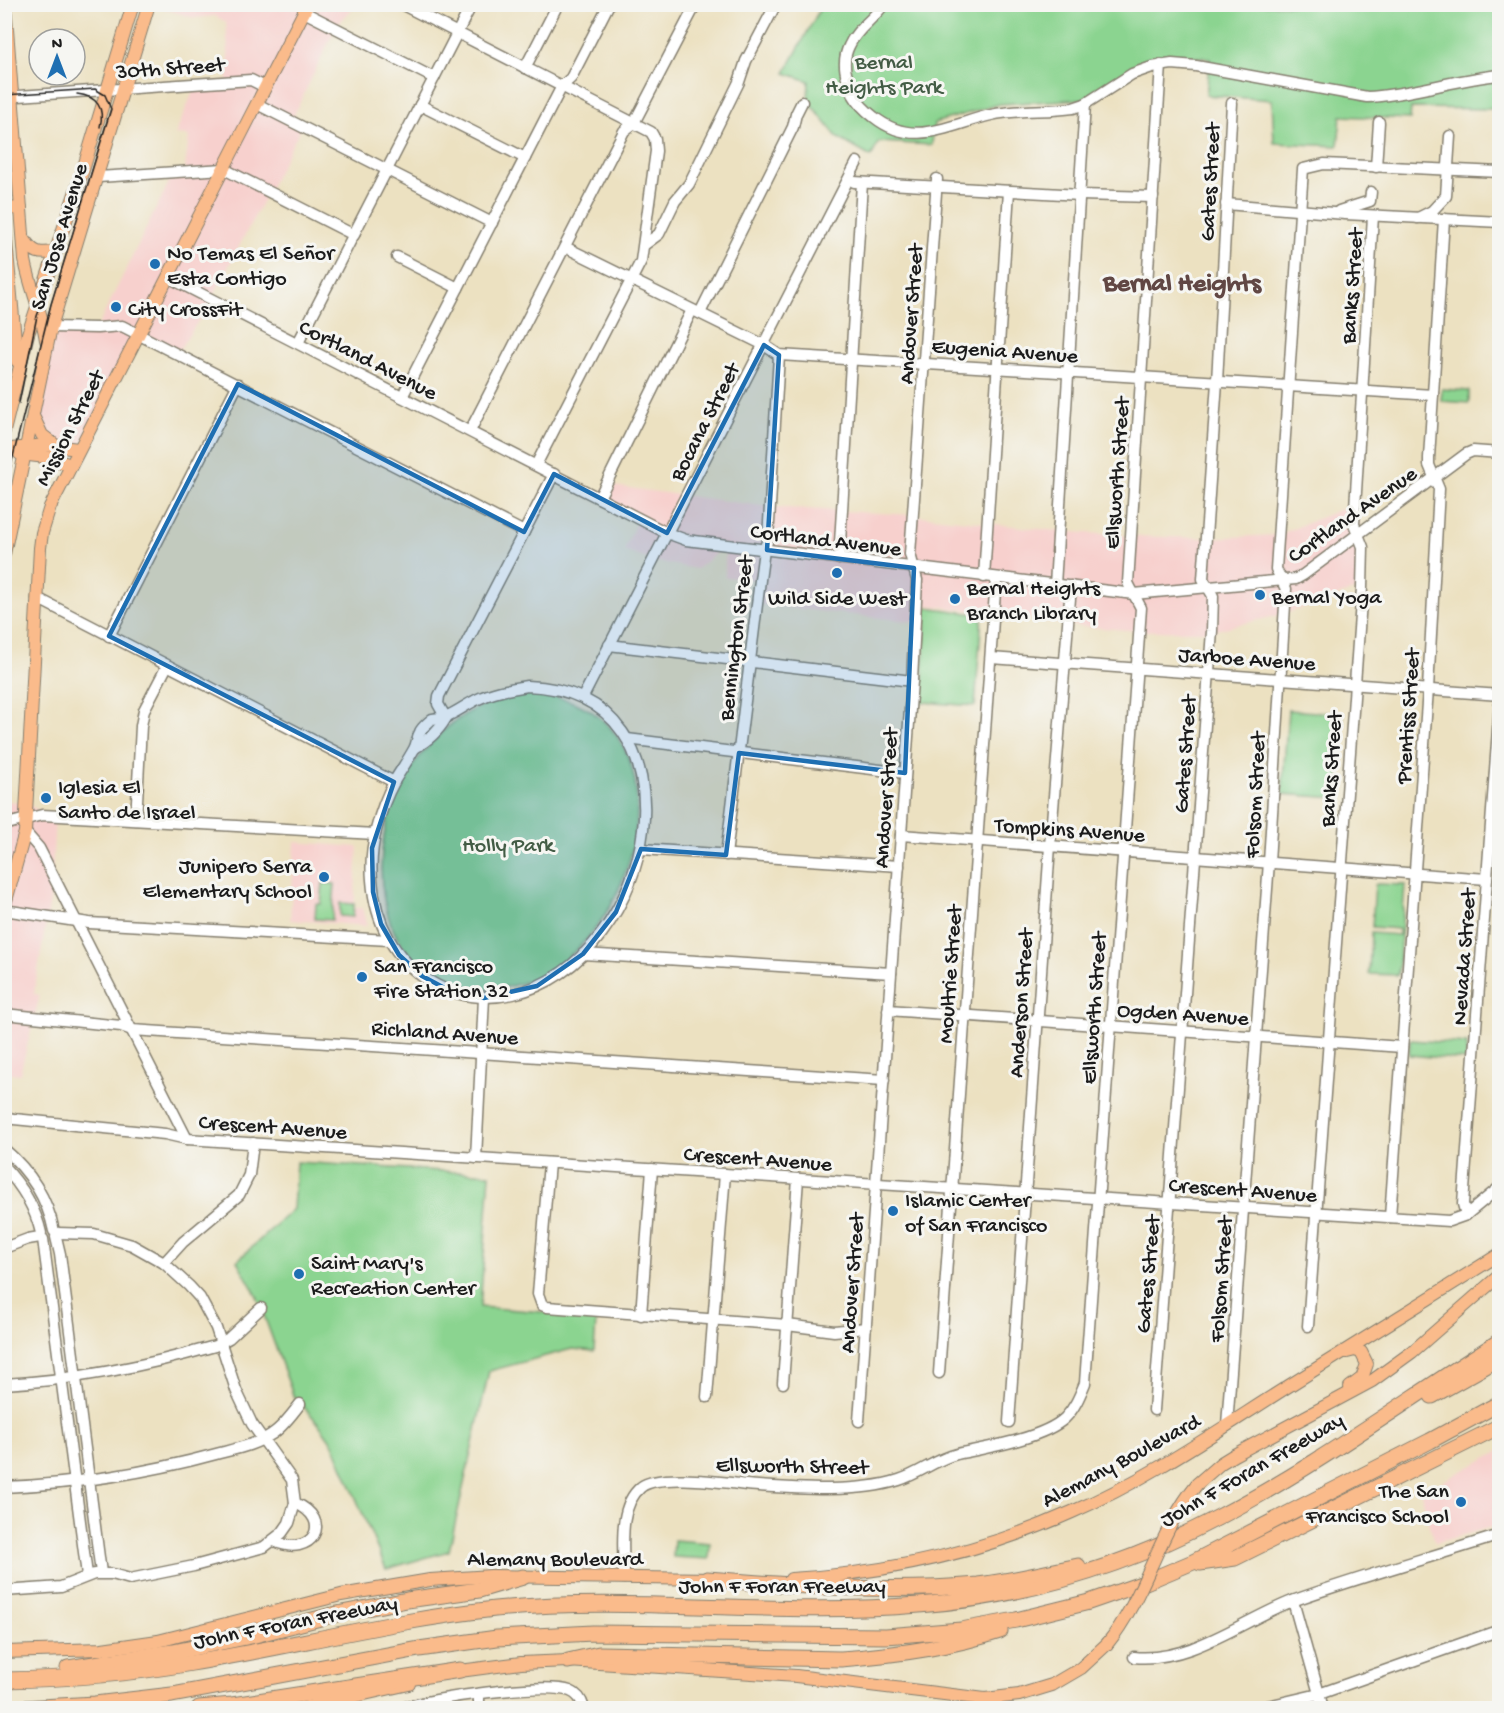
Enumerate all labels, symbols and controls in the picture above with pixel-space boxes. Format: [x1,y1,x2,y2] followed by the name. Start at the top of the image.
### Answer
[27,27,87,87] north arrow
[52,36,63,55] text: N
[825,51,945,102] park label: Bernal Heights Park
[114,53,227,87] street label: 30th Street
[1196,120,1228,242] street label: Gates Street
[26,160,96,314] street label: San Jose Avenue
[1337,226,1371,346] street label: Banks Street
[895,241,931,385] street label: Andover Street
[167,242,336,293] place label: No Temas El Señor Esta Contigo
[148,257,162,271] marker: No Temas El Señor Esta Contigo
[1102,270,1262,301] district label: Bernal Heights
[128,298,244,324] place label: City CrossFit
[109,300,123,314] marker: City CrossFit
[294,316,441,408] street label: Cortland Avenue
[931,335,1079,371] street label: Eugenia Avenue
[665,358,748,487] street label: Bocana Street
[31,365,113,491] street label: Mission Street
[1101,394,1137,550] street label: Ellsworth Street
[1284,462,1423,570] street label: Cortland Avenue
[749,520,903,564] street label: Cortland Avenue
[715,553,761,723] street label: Bennington Street
[830,566,844,580] marker: Wild Side West
[966,577,1101,628] place label: Bernal Heights Branch Library
[1271,586,1382,612] place label: Bernal Yoga
[768,587,908,613] place label: Wild Side West
[1253,588,1267,602] marker: Bernal Yoga
[948,592,962,606] marker: Bernal Heights Branch Library
[1177,643,1317,679] street label: Jarboe Avenue
[1392,646,1428,786] street label: Prentiss Street
[1170,692,1204,814] street label: Gates Street
[1316,709,1350,829] street label: Banks Street
[870,725,906,869] street label: Andover Street
[1241,729,1273,860] street label: Folsom Street
[58,776,196,827] place label: Iglesia El Santo de Israel
[39,791,53,805] marker: Iglesia El Santo de Israel
[992,814,1146,850] street label: Tompkins Avenue
[462,834,556,860] park label: Holly Park
[142,855,313,906] place label: Junipero Serra Elementary School
[317,870,331,884] marker: Junipero Serra Elementary School
[1448,886,1484,1026] street label: Nevada Street
[934,902,970,1044] street label: Moultrie Street
[1005,926,1041,1079] street label: Anderson Street
[1078,929,1114,1085] street label: Ellsworth Street
[373,955,509,1006] place label: San Francisco Fire Station 32
[355,970,369,984] marker: San Francisco Fire Station 32
[1116,998,1250,1034] street label: Ogden Avenue
[370,1017,520,1053] street label: Richland Avenue
[198,1111,348,1147] street label: Crescent Avenue
[683,1143,833,1179] street label: Crescent Avenue
[1168,1174,1318,1210] street label: Crescent Avenue
[905,1189,1047,1240] place label: Islamic Center of San Francisco
[886,1204,900,1218] marker: Islamic Center of San Francisco
[836,1210,872,1354] street label: Andover Street
[1132,1212,1168,1334] street label: Gates Street
[1206,1213,1241,1344] street label: Folsom Street
[311,1252,478,1303] place label: Saint Mary's Recreation Center
[292,1267,306,1281] marker: Saint Mary's Recreation Center
[1157,1408,1349,1535] street label: John F Foran Freeway
[1038,1409,1207,1515] street label: Alemany Boulevard
[716,1454,870,1482] street label: Ellsworth Street
[1305,1480,1450,1531] place label: The San Francisco School
[1454,1495,1468,1509] marker: The San Francisco School
[467,1548,645,1574] street label: Alemany Boulevard
[678,1575,886,1601] street label: John F Foran Freeway
[192,1591,400,1656] street label: John F Foran Freeway

